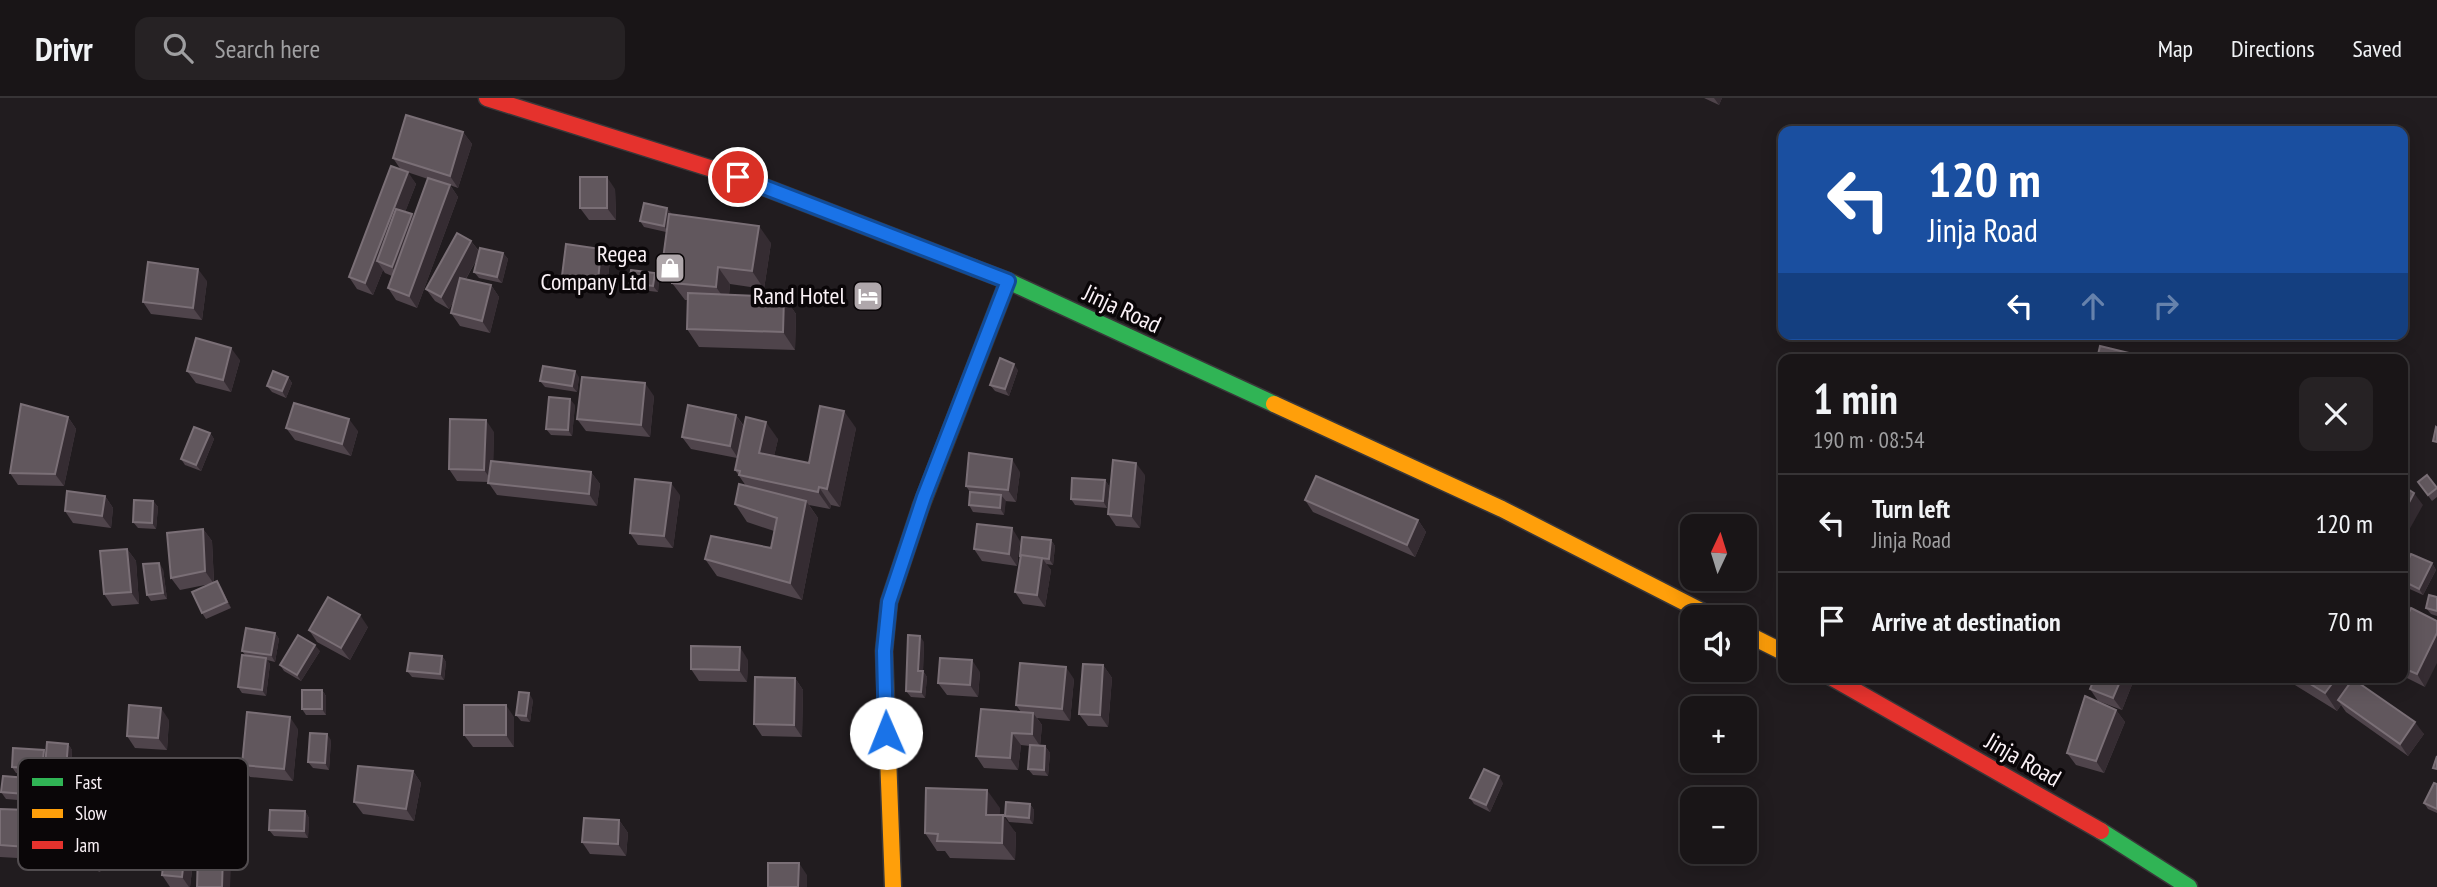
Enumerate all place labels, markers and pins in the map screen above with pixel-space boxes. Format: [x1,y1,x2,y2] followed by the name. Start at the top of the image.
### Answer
[708,147,768,207] pin
[541,238,647,297] place label: Regea Company Ltd
[653,251,687,285] shop icon: Regea Company Ltd
[851,279,885,313] hotel icon: Rand Hotel
[753,280,845,311] place label: Rand Hotel

